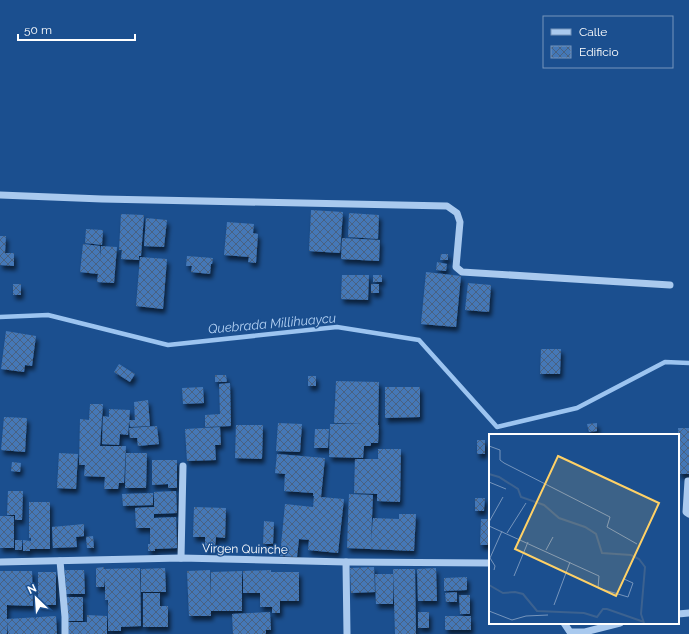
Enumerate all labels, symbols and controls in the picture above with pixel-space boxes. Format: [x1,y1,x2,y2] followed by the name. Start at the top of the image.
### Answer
[18,16,135,42] scale bar
[543,16,673,68] legend
[24,23,52,37] text: 50 m
[579,25,607,39] text: Calle
[579,45,619,59] text: Edificio
[207,310,337,337] water label: Quebrada Millihuaycu
[489,434,679,624] inset map
[202,541,288,557] street label: Virgen Quinche
[16,578,56,618] north arrow
[25,582,39,597] text: N

